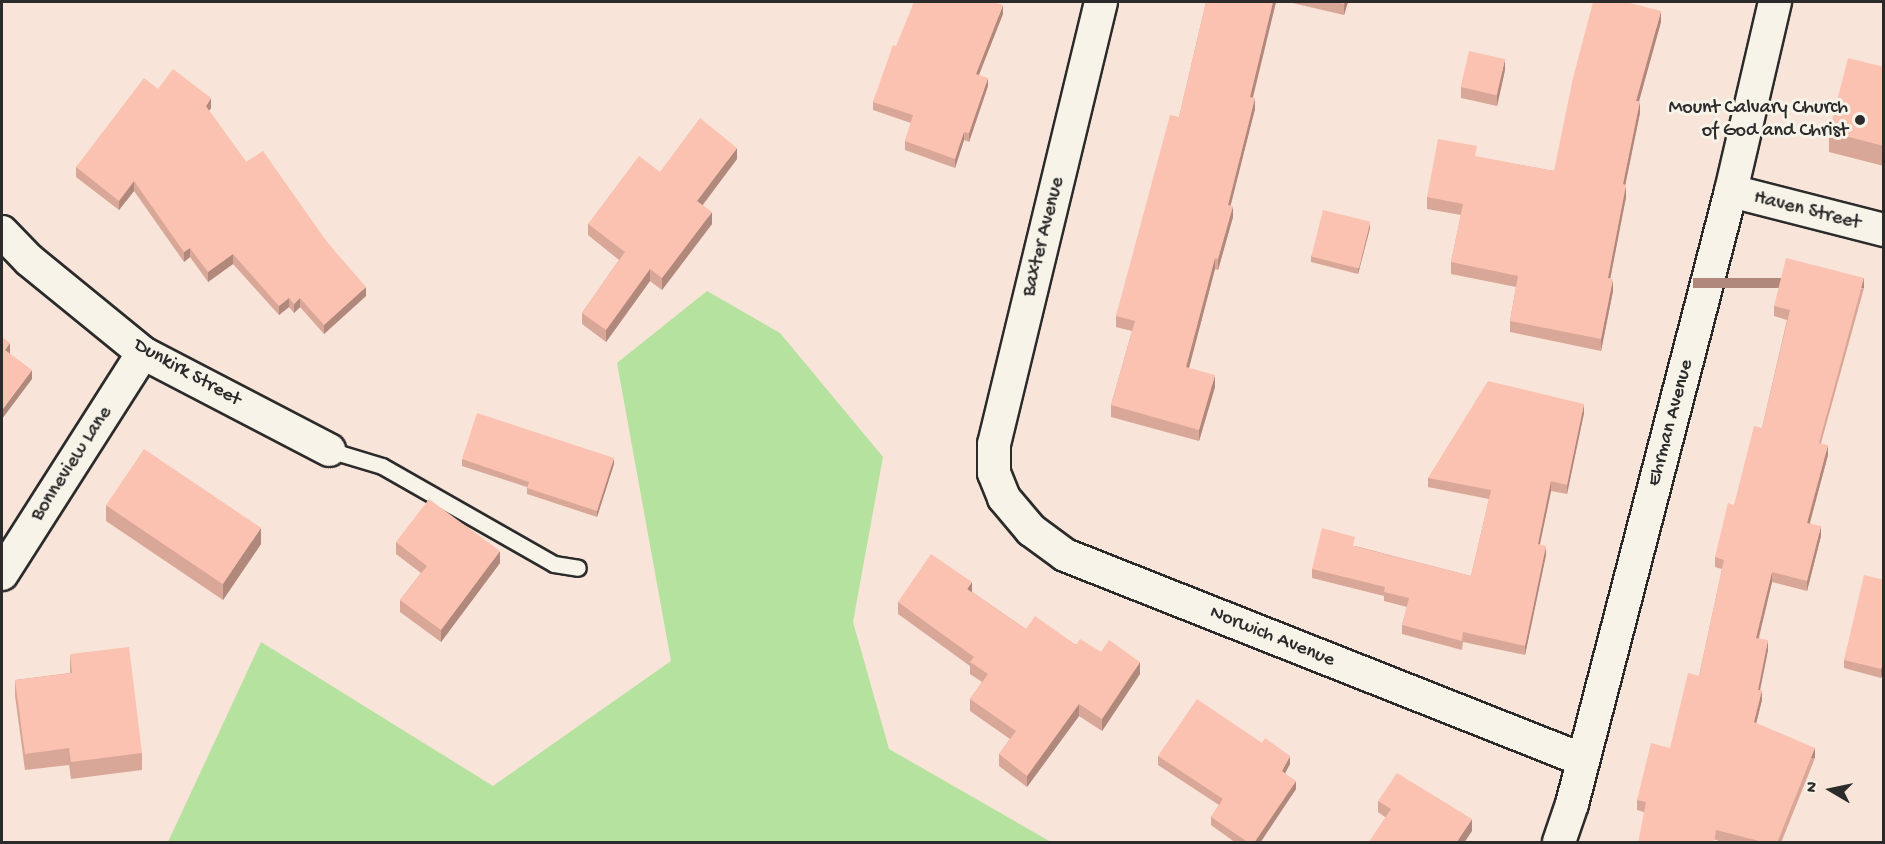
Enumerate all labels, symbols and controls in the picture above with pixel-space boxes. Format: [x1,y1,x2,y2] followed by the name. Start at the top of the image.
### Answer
[1668,96,1848,143] place label: Mount Calvary Church of God and Christ
[1853,113,1867,127] marker: Mount Calvary Church of God and Christ
[1018,175,1070,299] street label: Baxter Avenue
[1751,186,1863,236] street label: Haven Street
[129,334,245,412] street label: Dunkirk Street
[1643,357,1699,489] street label: Ehrman Avenue
[26,402,118,526] street label: Bonneview Lane
[1206,601,1338,673] street label: Norwich Avenue
[1801,760,1861,820] north arrow
[1803,780,1823,794] text: N

